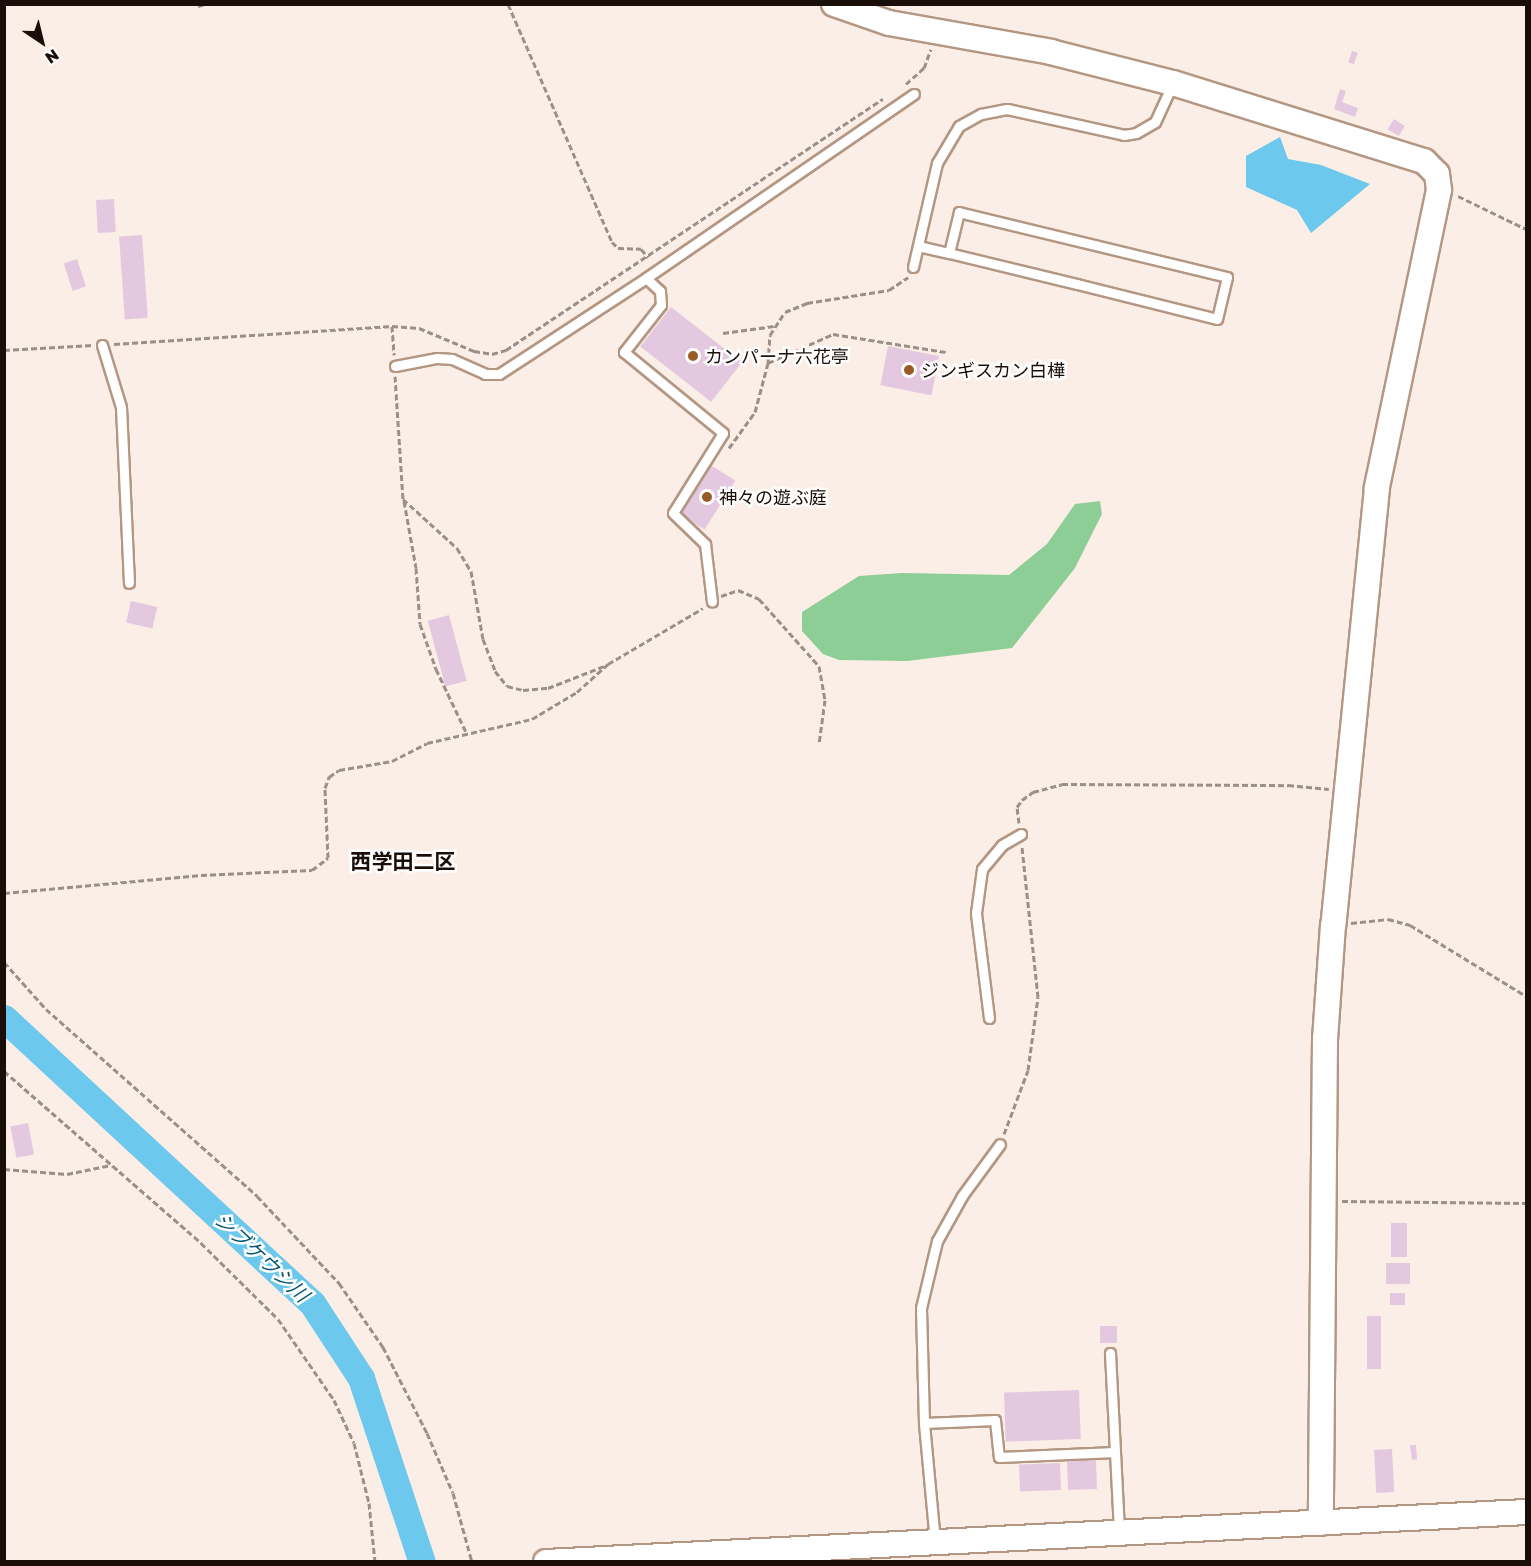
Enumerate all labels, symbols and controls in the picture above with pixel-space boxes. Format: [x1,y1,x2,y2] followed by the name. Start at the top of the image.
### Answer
[12,12,72,72] north arrow
[42,45,63,68] text: N
[705,345,849,367] place label: カンパーナ六花亭
[686,349,700,363] marker: カンパーナ六花亭
[921,359,1065,381] place label: ジンギスカン白樺
[902,363,916,377] marker: ジンギスカン白樺
[719,486,827,508] place label: 神々の遊ぶ庭
[700,490,714,504] marker: 神々の遊ぶ庭
[351,848,455,874] district label: 西学田二区
[210,1207,314,1307] water label: シブケウシ川

